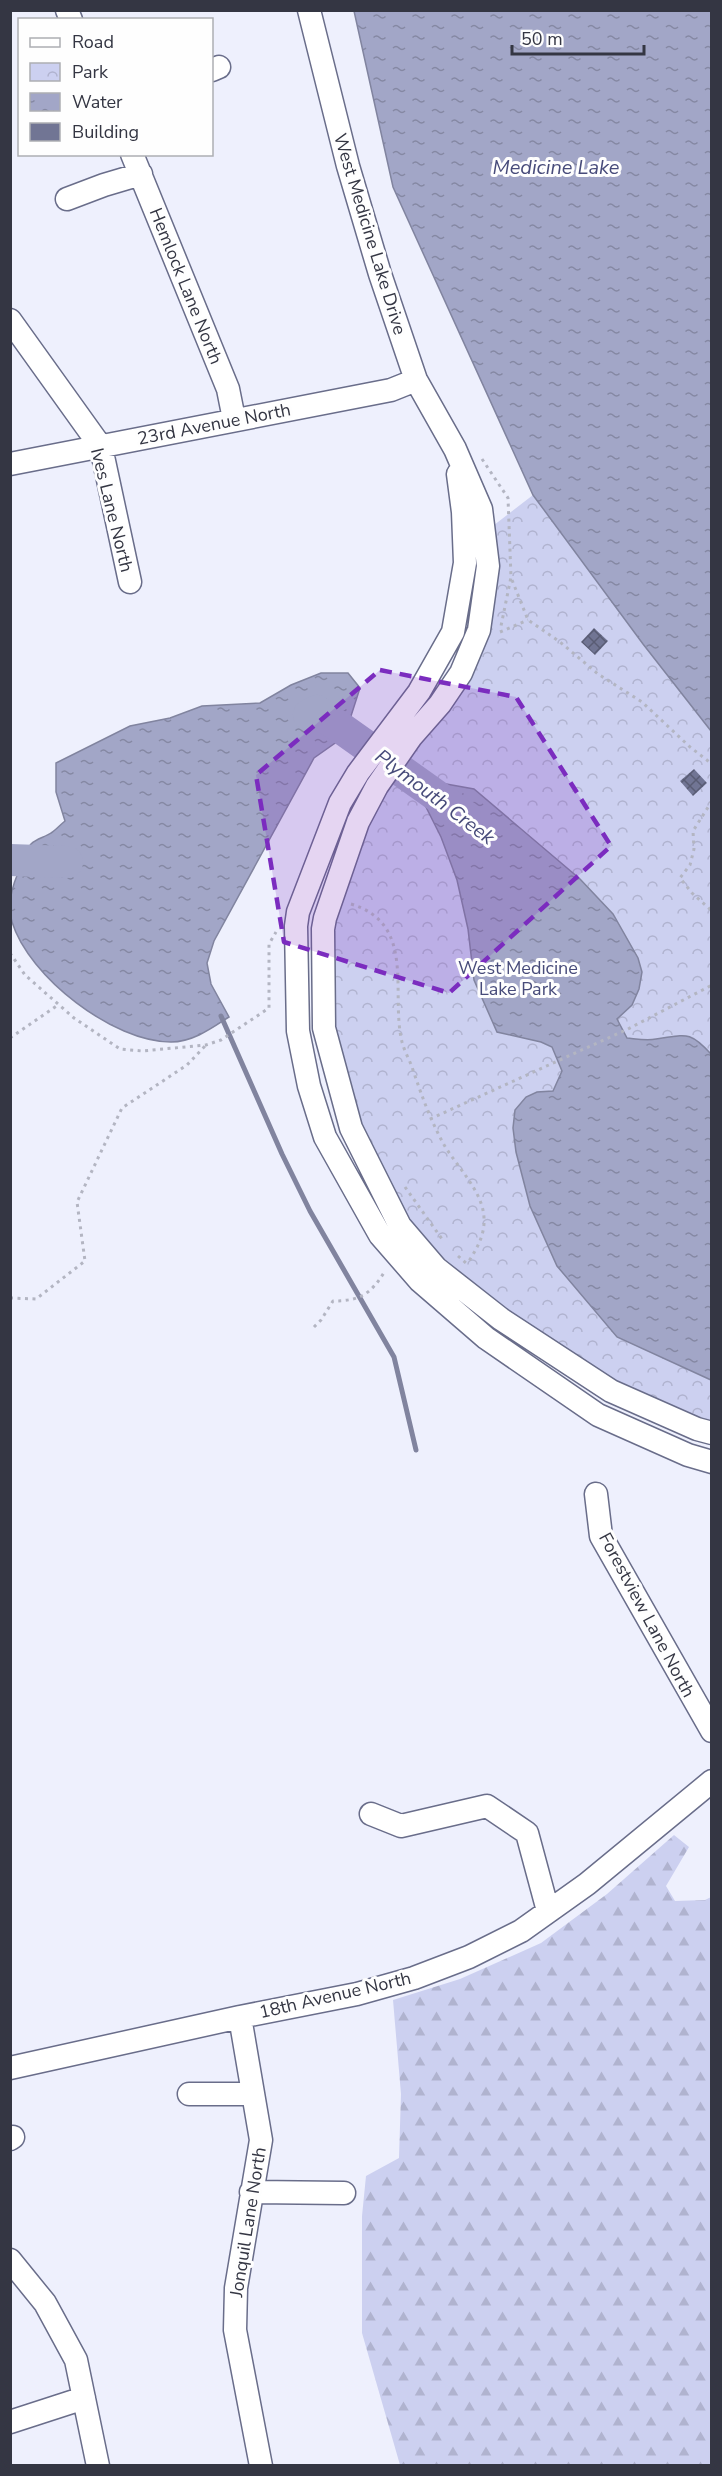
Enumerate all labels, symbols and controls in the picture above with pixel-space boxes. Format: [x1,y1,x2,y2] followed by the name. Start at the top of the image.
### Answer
[18,18,213,156] legend
[512,18,644,56] scale bar
[521,27,563,51] text: 50 m
[72,30,114,54] text: Road
[72,60,109,84] text: Park
[72,90,123,114] text: Water
[72,120,139,144] text: Building
[328,130,412,338] street label: West Medicine Lake Drive
[493,154,620,181] water label: Medicine Lake
[144,204,228,368] street label: Hemlock Lane North
[135,397,293,451] street label: 23rd Avenue North
[85,445,139,575] street label: Ives Lane North
[370,743,501,852] water label: Plymouth Creek
[458,956,578,1001] park label: West Medicine Lake Park
[593,1528,701,1702] street label: Forestview Lane North
[257,1966,413,2024] street label: 18th Avenue North
[224,2145,272,2300] street label: Jonquil Lane North

